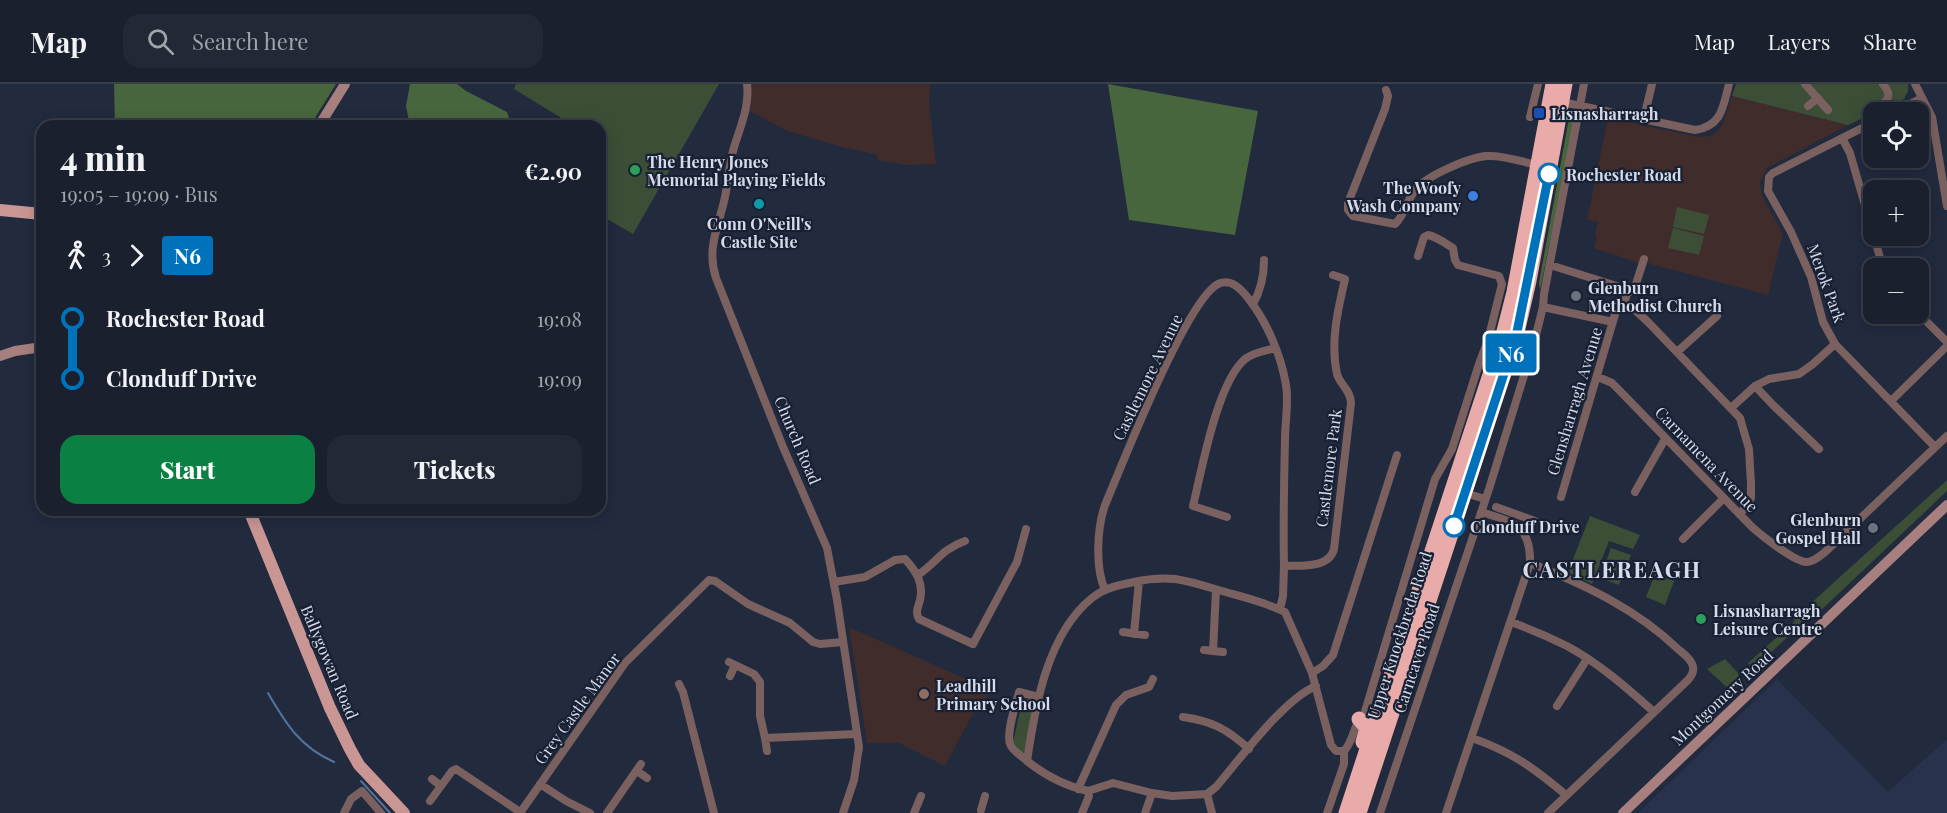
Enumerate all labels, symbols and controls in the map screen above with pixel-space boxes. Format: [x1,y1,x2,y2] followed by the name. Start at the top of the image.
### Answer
[123,14,543,68] search box
[30,23,87,60] text: Map
[144,25,177,58] icon: search
[192,26,308,56] text: Search here
[1694,27,1735,55] text: Map
[1768,27,1830,55] text: Layers
[1863,27,1917,55] text: Share
[1863,102,1929,324] map controls
[1863,102,1929,168] button: locate
[1551,103,1659,124] place label: Lisnasharragh
[1532,106,1546,120] marker: Lisnasharragh
[60,135,146,179] text: 4 min
[647,151,826,190] place label: The Henry Jones Memorial Playing Fields
[524,156,582,186] text: €2.90
[628,163,642,177] marker: The Henry Jones Memorial Playing Fields
[1538,163,1560,185] marker: Rochester Road
[1566,164,1682,185] place label: Rochester Road
[1346,177,1462,216] place label: The Woofy Wash Company
[60,180,218,207] text: 19:05 – 19:09 · Bus
[1863,180,1929,246] button: +
[1466,189,1480,203] marker: The Woofy Wash Company
[752,197,766,211] marker: Conn O'Neill's Castle Site
[707,213,811,252] place label: Conn O'Neill's Castle Site
[60,239,93,272] icon: walk
[120,239,153,272] icon: forward
[174,241,201,269] text: N6
[1803,241,1851,326] street label: Merok Park
[102,242,111,269] text: 3
[1863,258,1929,324] button: −
[1588,277,1722,316] place label: Glenburn Methodist Church
[1569,289,1583,303] marker: Glenburn Methodist Church
[106,303,265,333] text: Rochester Road
[537,305,582,332] text: 19:08
[1107,310,1187,444] street label: Castlemore Avenue
[1541,324,1607,478] street label: Glensharragh Avenue
[1484,334,1538,372] line badge: N6
[1498,339,1524,367] text: N6
[106,363,257,393] text: Clonduff Drive
[537,365,582,392] text: 19:09
[770,393,826,487] street label: Church Road
[1651,402,1763,516] street label: Carnamena Avenue
[1310,407,1346,528] street label: Castlemore Park
[60,435,315,504] button: Start
[327,435,582,504] button: Tickets
[1775,509,1861,548] place label: Glenburn Gospel Hall
[1443,515,1465,537] marker: Clonduff Drive
[1470,516,1580,537] place label: Clonduff Drive
[1866,521,1880,535] marker: Glenburn Gospel Hall
[1362,549,1436,721] street label: Upper Knockbreda Road
[1522,554,1702,584] district label: CASTLEREAGH
[1388,600,1444,716] street label: Carncaver Road
[1713,600,1822,639] place label: Lisnasharragh Leisure Centre
[296,602,364,722] street label: Ballygowan Road
[1694,612,1708,626] marker: Lisnasharragh Leisure Centre
[1667,644,1777,750] street label: Montgomery Road
[529,648,625,768] street label: Grey Castle Manor
[936,675,1051,714] place label: Leadhill Primary School
[917,687,931,701] marker: Leadhill Primary School

